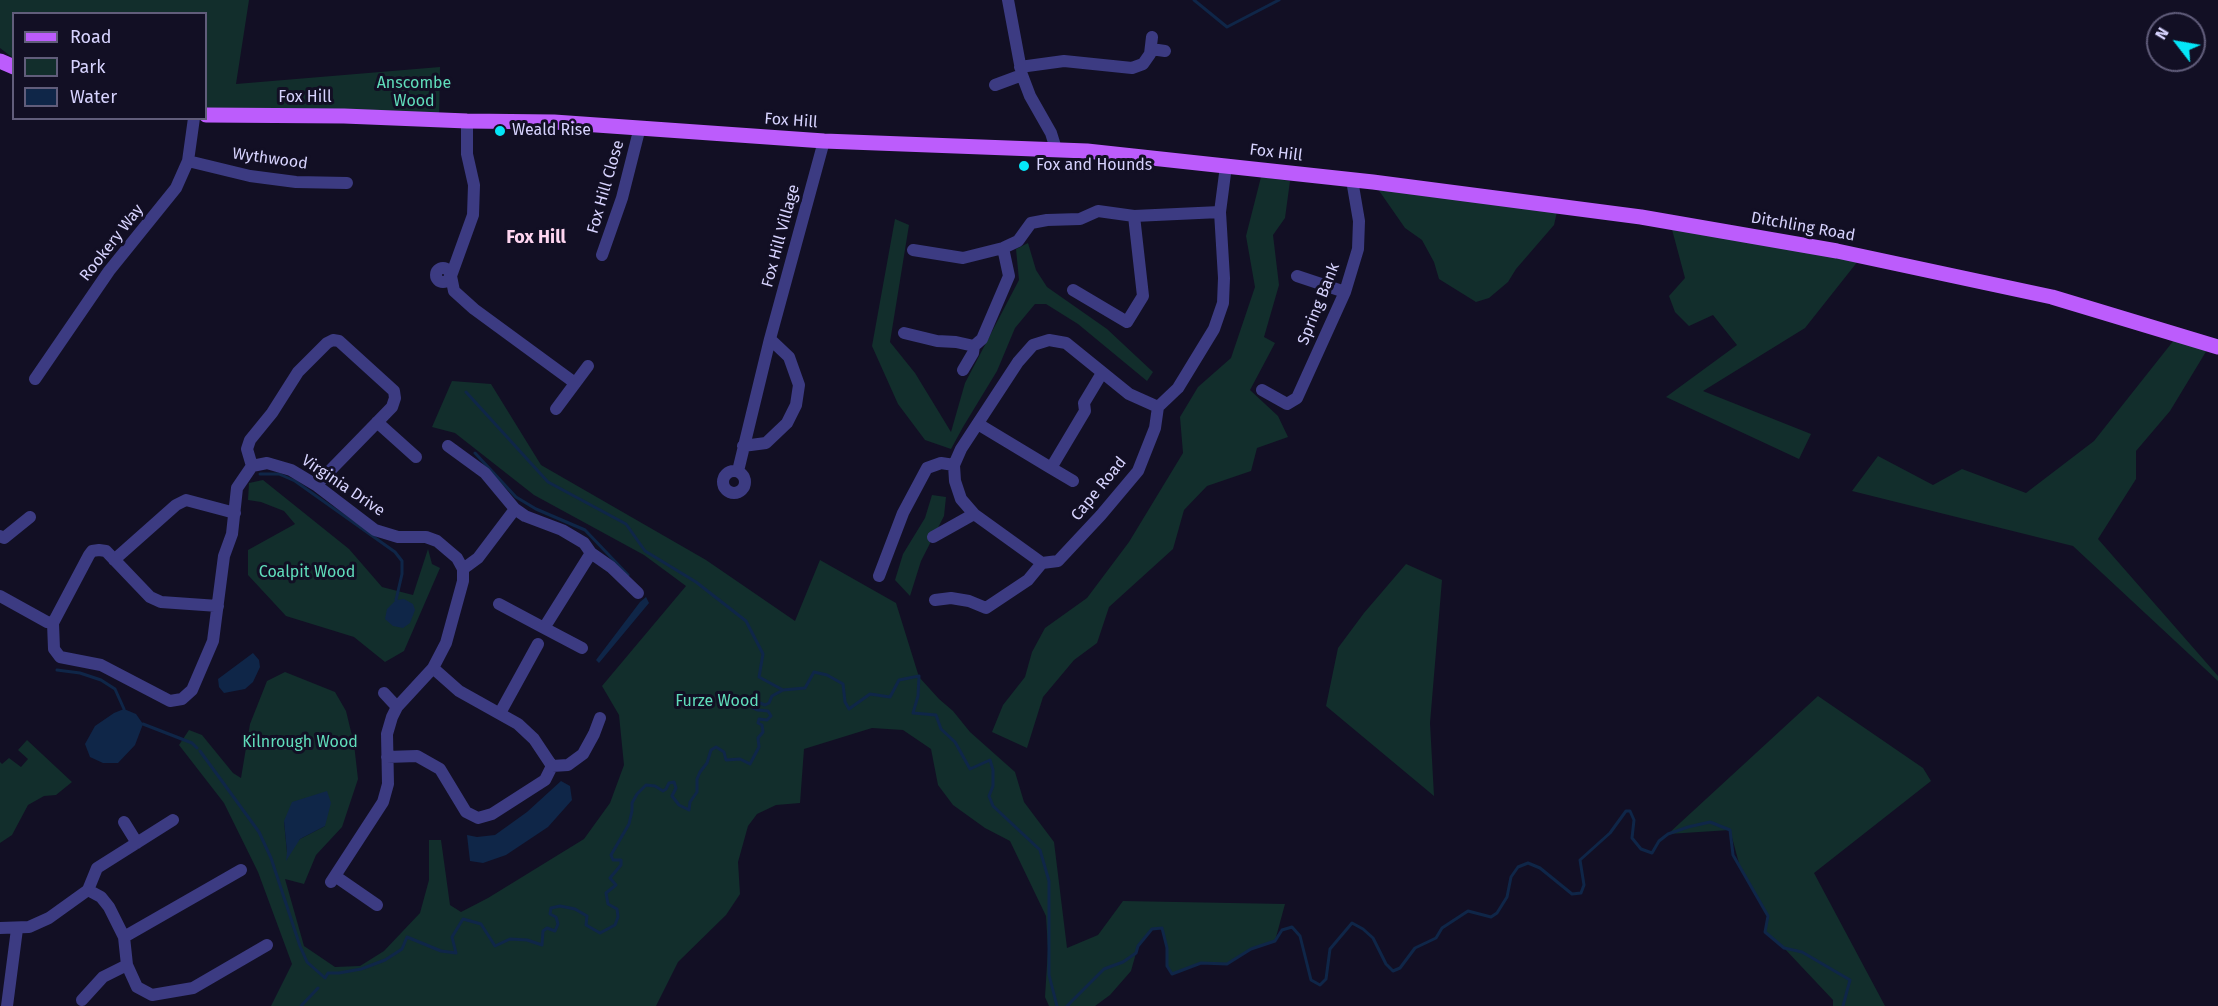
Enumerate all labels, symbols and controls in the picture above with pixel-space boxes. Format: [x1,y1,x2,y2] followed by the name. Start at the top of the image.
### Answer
[12,12,207,120] legend
[2146,12,2206,72] north arrow
[2151,24,2173,43] text: N
[70,26,112,48] text: Road
[70,56,105,78] text: Park
[377,74,451,112] park label: Anscombe Wood
[70,86,117,108] text: Water
[278,88,332,108] street label: Fox Hill
[764,110,818,132] street label: Fox Hill
[512,121,591,141] place label: Weald Rise
[493,124,507,138] marker: Weald Rise
[583,138,629,236] street label: Fox Hill Close
[1248,140,1304,166] street label: Fox Hill
[231,144,309,174] street label: Wythwood
[1036,156,1152,176] place label: Fox and Hounds
[1017,159,1031,173] marker: Fox and Hounds
[758,183,804,289] street label: Fox Hill Village
[76,201,148,285] street label: Rookery Way
[1749,208,1857,246] street label: Ditchling Road
[506,227,566,249] district label: Fox Hill
[1294,260,1344,348] street label: Spring Bank
[298,451,388,521] street label: Virginia Drive
[1067,453,1131,525] street label: Cape Road
[259,563,355,583] park label: Coalpit Wood
[675,692,759,712] park label: Furze Wood
[242,733,358,753] park label: Kilnrough Wood

